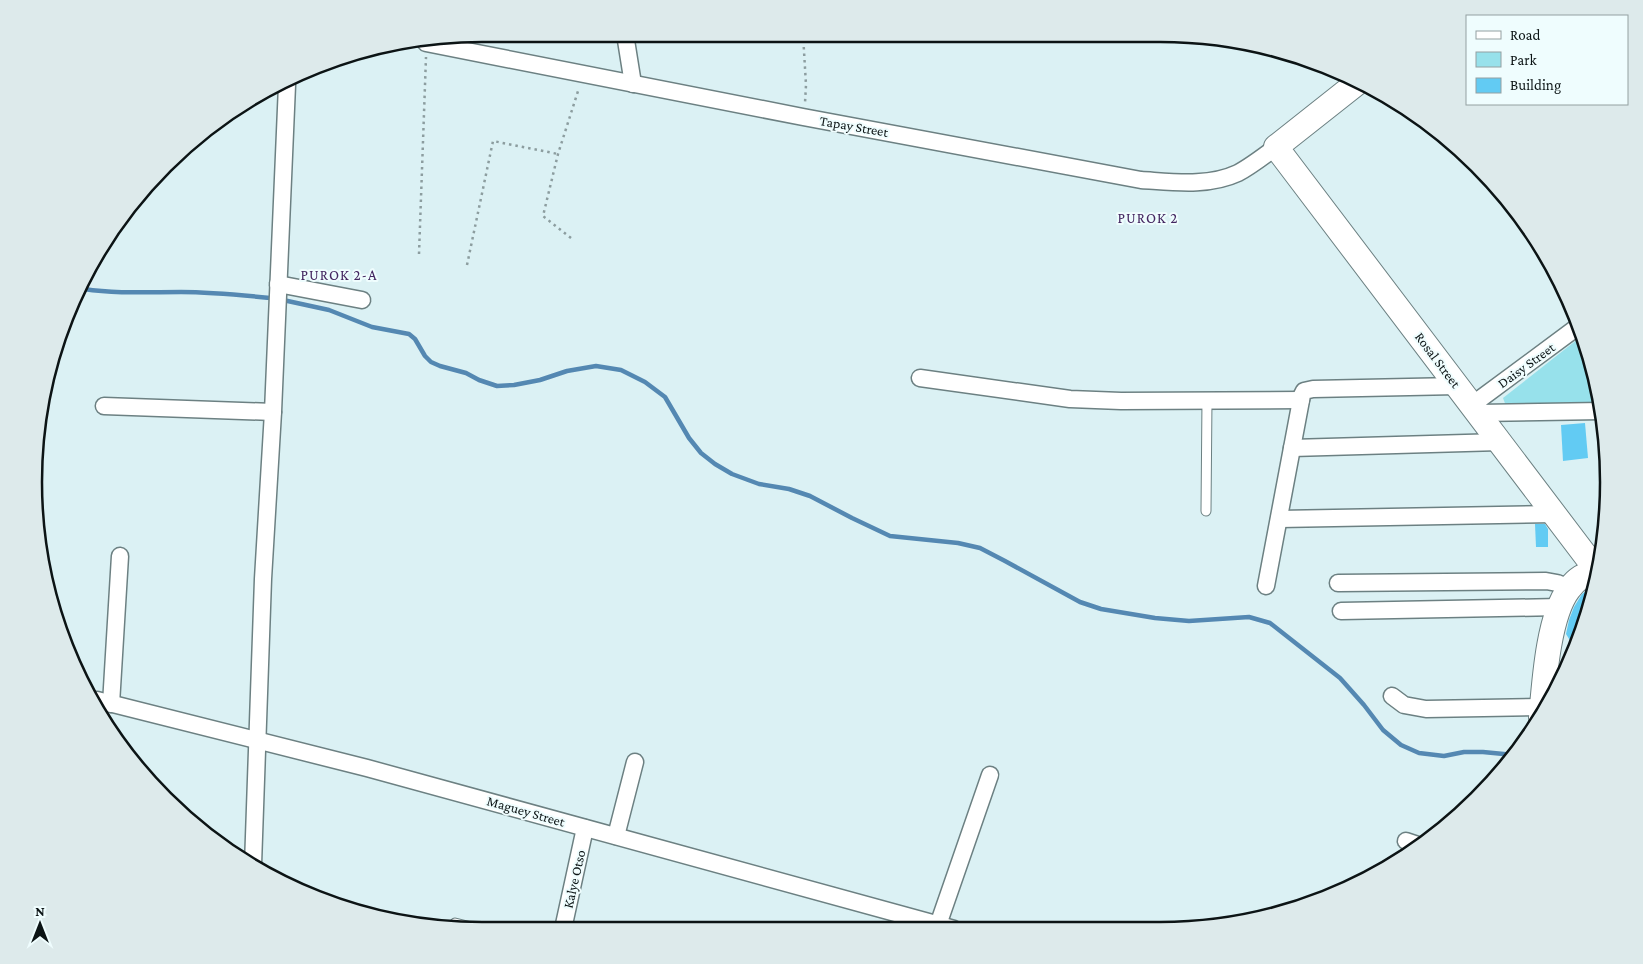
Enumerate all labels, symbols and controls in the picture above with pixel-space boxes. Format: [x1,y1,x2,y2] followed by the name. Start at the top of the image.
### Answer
[1466,15,1628,105] legend
[1510,27,1541,43] text: Road
[1510,52,1537,68] text: Park
[1510,77,1561,94] text: Building
[819,112,890,140] street label: Tapay Street
[1117,210,1179,226] district label: PUROK 2
[301,267,377,283] district label: PUROK 2-A
[1412,329,1464,391] street label: Rosal Street
[1494,339,1558,391] street label: Daisy Street
[485,792,567,830] street label: Maguey Street
[560,848,588,910] street label: Kalye Otso
[15,899,65,949] north arrow
[35,903,45,919] text: N

